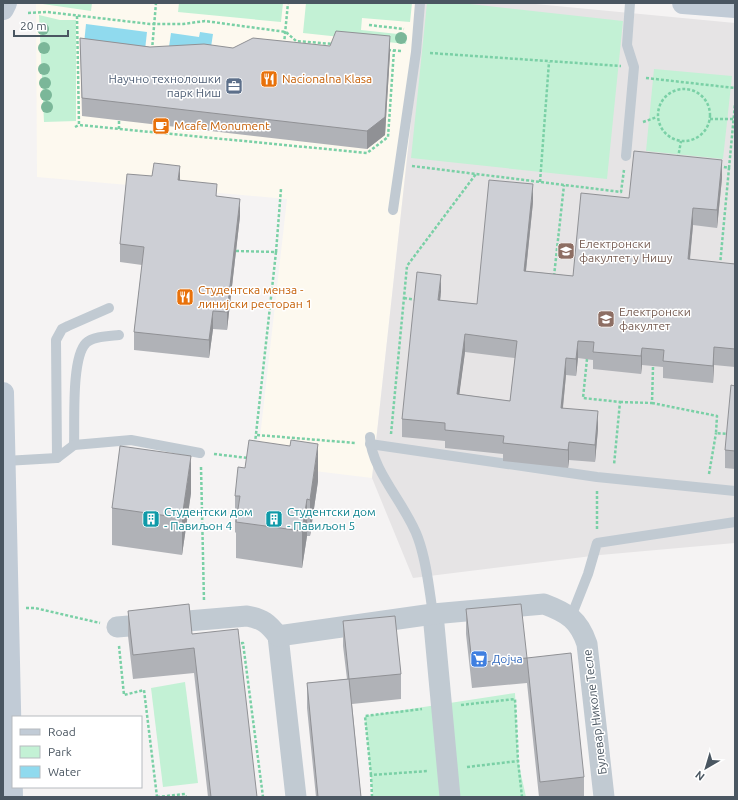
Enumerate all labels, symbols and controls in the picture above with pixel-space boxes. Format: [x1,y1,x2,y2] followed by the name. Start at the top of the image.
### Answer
[14,12,68,38] scale bar
[20,19,47,32] text: 20 m
[259,69,279,89] restaurant icon: Nacionalna Klasa
[109,72,221,99] place label: Научно технолошки парк Ниш
[282,72,372,85] place label: Nacionalna Klasa
[224,76,244,96] office icon: Научно технолошки парк Ниш
[151,116,171,136] cafe icon: Mcafe Monument
[174,119,270,132] place label: Mcafe Monument
[579,237,673,264] place label: Електронски факултет у Нишу
[556,241,576,261] school or university icon: Електронски факултет у Нишу
[198,283,312,310] place label: Студентска менза - линијски ресторан 1
[175,287,195,307] restaurant icon: Студентска менза - линијски ресторан 1
[619,305,691,332] place label: Електронски факултет
[596,309,616,329] school or university icon: Електронски факултет
[164,505,253,532] place label: Студентски дом - Павиљон 4
[287,505,376,532] place label: Студентски дом - Павиљон 5
[141,509,161,529] building icon: Студентски дом - Павиљон 4
[264,509,284,529] building icon: Студентски дом - Павиљон 5
[469,649,489,669] supermarket icon: Дојча
[580,649,609,775] street label: Булевар Николе Тесле
[492,652,523,665] place label: Дојча
[12,716,142,788] legend
[48,725,76,738] text: Road
[48,745,72,758] text: Park
[686,748,726,788] north arrow
[48,765,81,778] text: Water
[693,769,707,783] text: N

